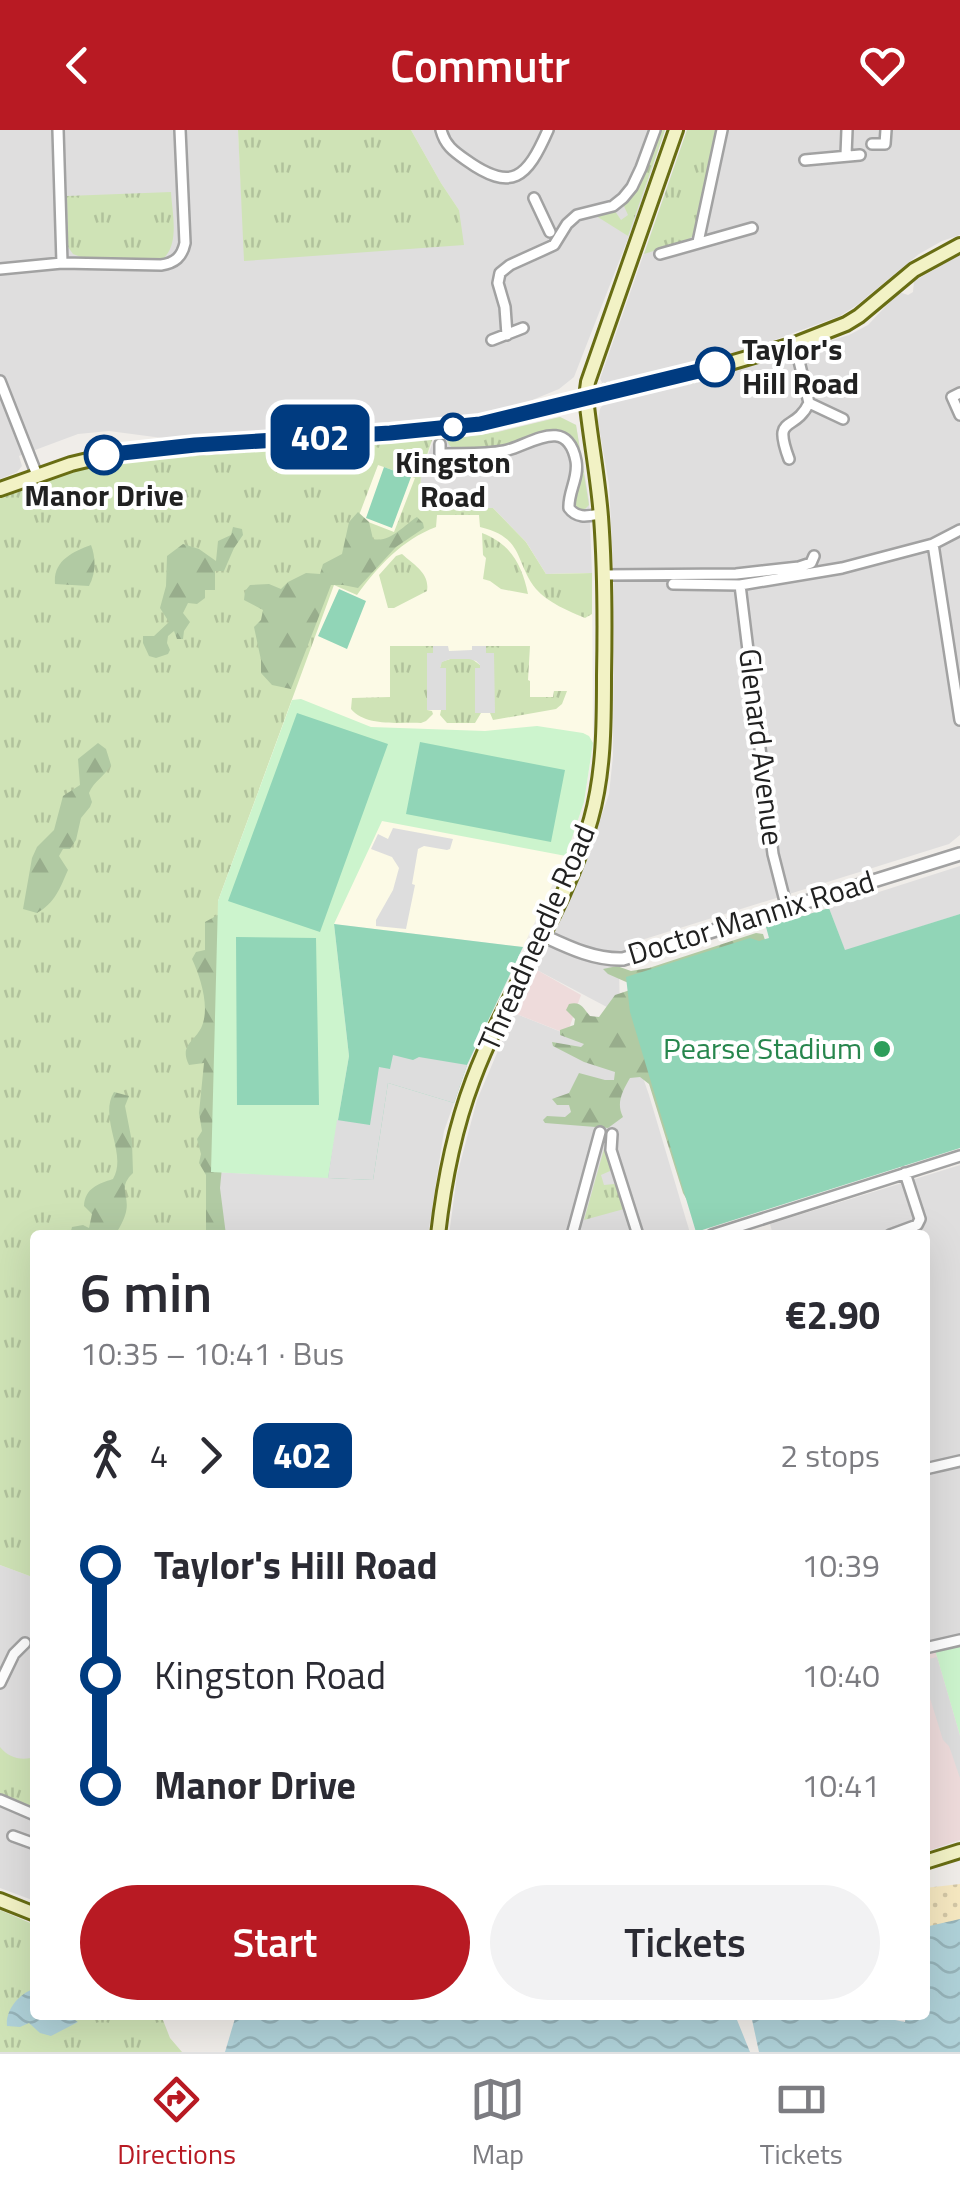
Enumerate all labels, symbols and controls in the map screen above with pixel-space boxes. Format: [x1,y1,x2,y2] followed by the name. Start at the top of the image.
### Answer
[390,31,570,99] text: Commutr
[50,38,105,93] icon: back
[855,38,910,93] icon: heart
[742,326,859,406] place label: Taylor's Hill Road
[696,348,734,386] marker: Taylor's Hill Road
[262,404,378,470] line badge: 402
[291,410,349,464] text: 402
[440,414,466,440] marker: Kingston Road
[85,436,123,474] marker: Manor Drive
[395,439,511,519] place label: Kingston Road
[24,472,184,518] place label: Manor Drive
[727,646,797,848] street label: Glenard Avenue
[465,817,607,1058] street label: Threadneedle Road
[622,858,880,976] street label: Doctor Mannix Road
[663,1025,862,1071] place label: Pearse Stadium
[871,1038,893,1060] marker: Pearse Stadium
[80,1250,212,1333] text: 6 min
[785,1286,880,1344] text: €2.90
[80,1329,344,1377] text: 10:35 – 10:41 · Bus
[80,1428,135,1483] icon: walk
[183,1428,238,1483] icon: forward
[273,1428,332,1482] text: 402
[150,1431,168,1479] text: 4
[780,1431,880,1479] text: 2 stops
[154,1536,438,1594] text: Taylor's Hill Road
[801,1541,880,1589] text: 10:39
[154,1646,386,1704] text: Kingston Road
[801,1651,880,1699] text: 10:40
[154,1756,356,1814] text: Manor Drive
[801,1761,880,1809] text: 10:41
[80,1885,470,2000] button: Start
[490,1885,880,2000] button: Tickets
[117,2072,236,2175] tab: Directions
[470,2072,525,2175] tab: Map
[760,2072,843,2175] tab: Tickets

